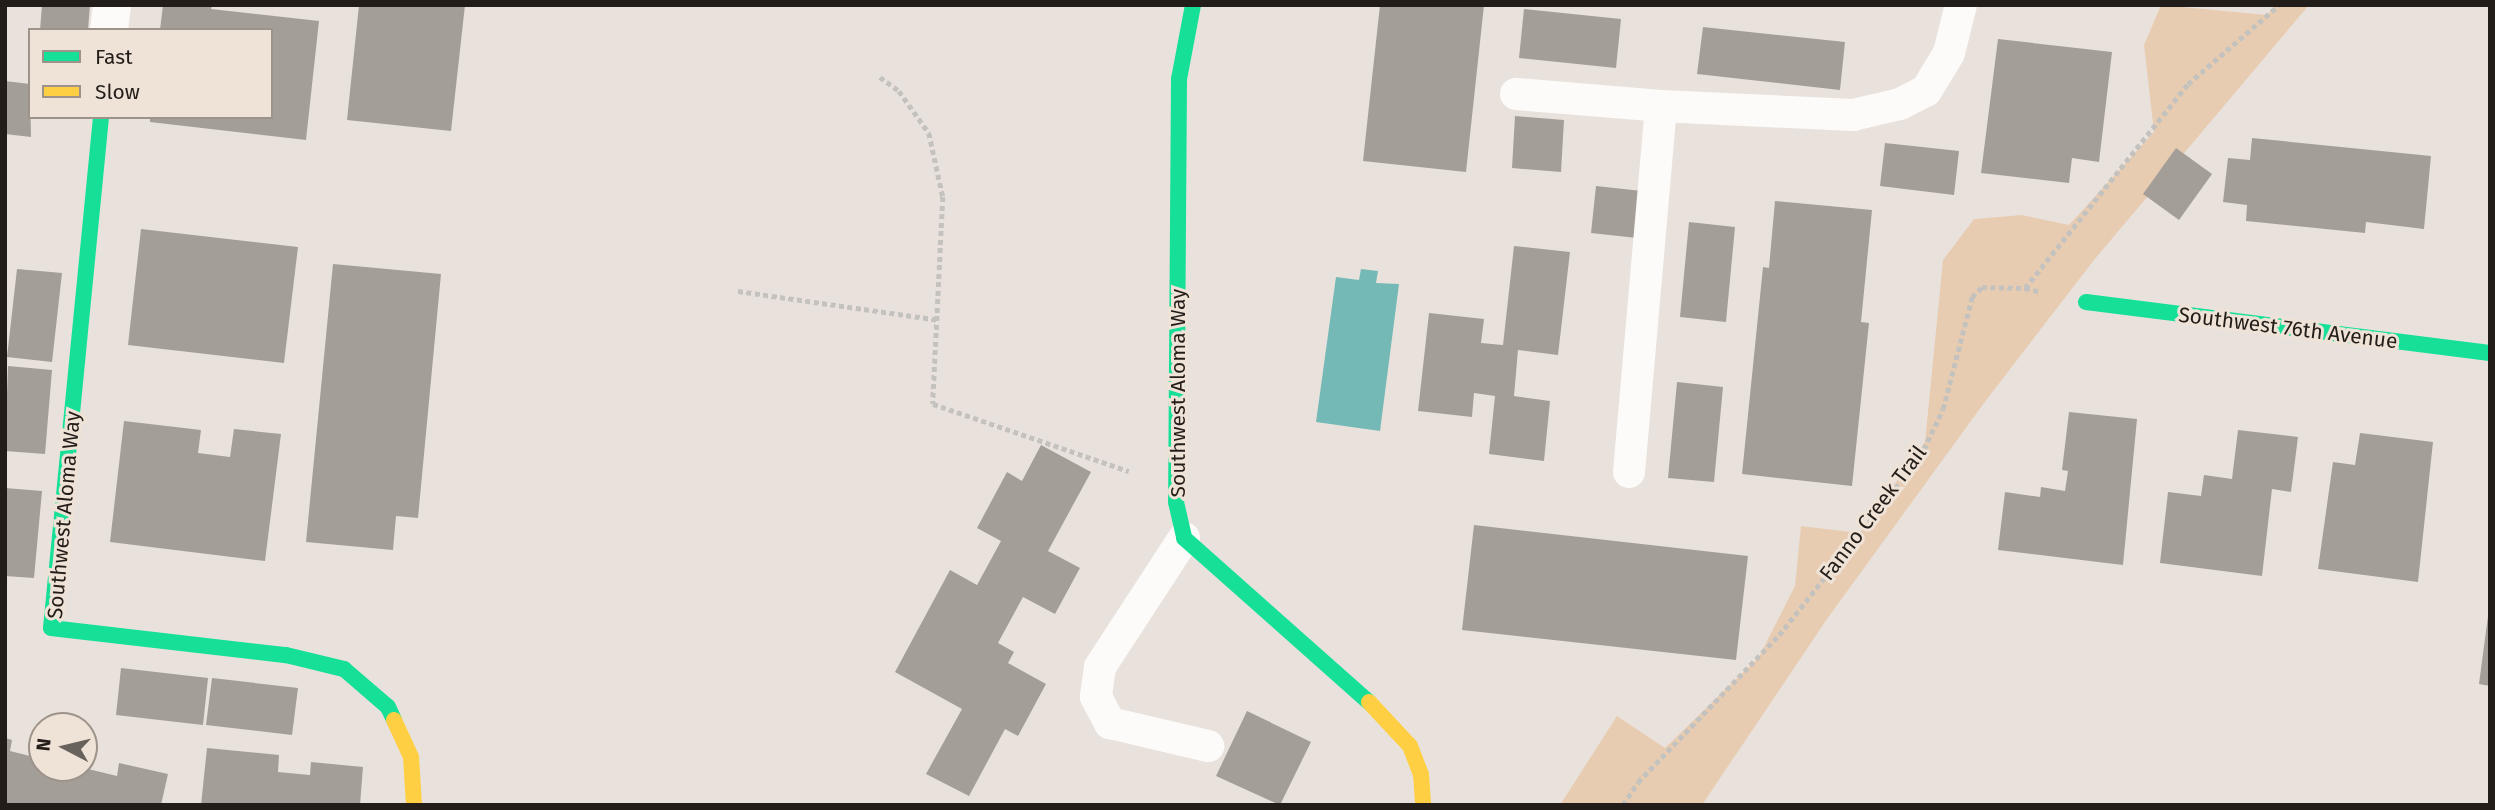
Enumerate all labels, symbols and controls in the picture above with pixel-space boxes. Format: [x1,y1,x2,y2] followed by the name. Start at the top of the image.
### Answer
[28,28,273,119] legend
[95,44,133,70] text: Fast
[95,79,140,105] text: Slow
[1165,289,1191,497] street label: Southwest Aloma Way
[2177,302,2399,354] street label: Southwest 76th Avenue
[42,410,86,620] street label: Southwest Aloma Way
[1814,441,1932,585] street label: Fanno Creek Trail
[28,712,98,782] north arrow
[31,737,56,752] text: N

